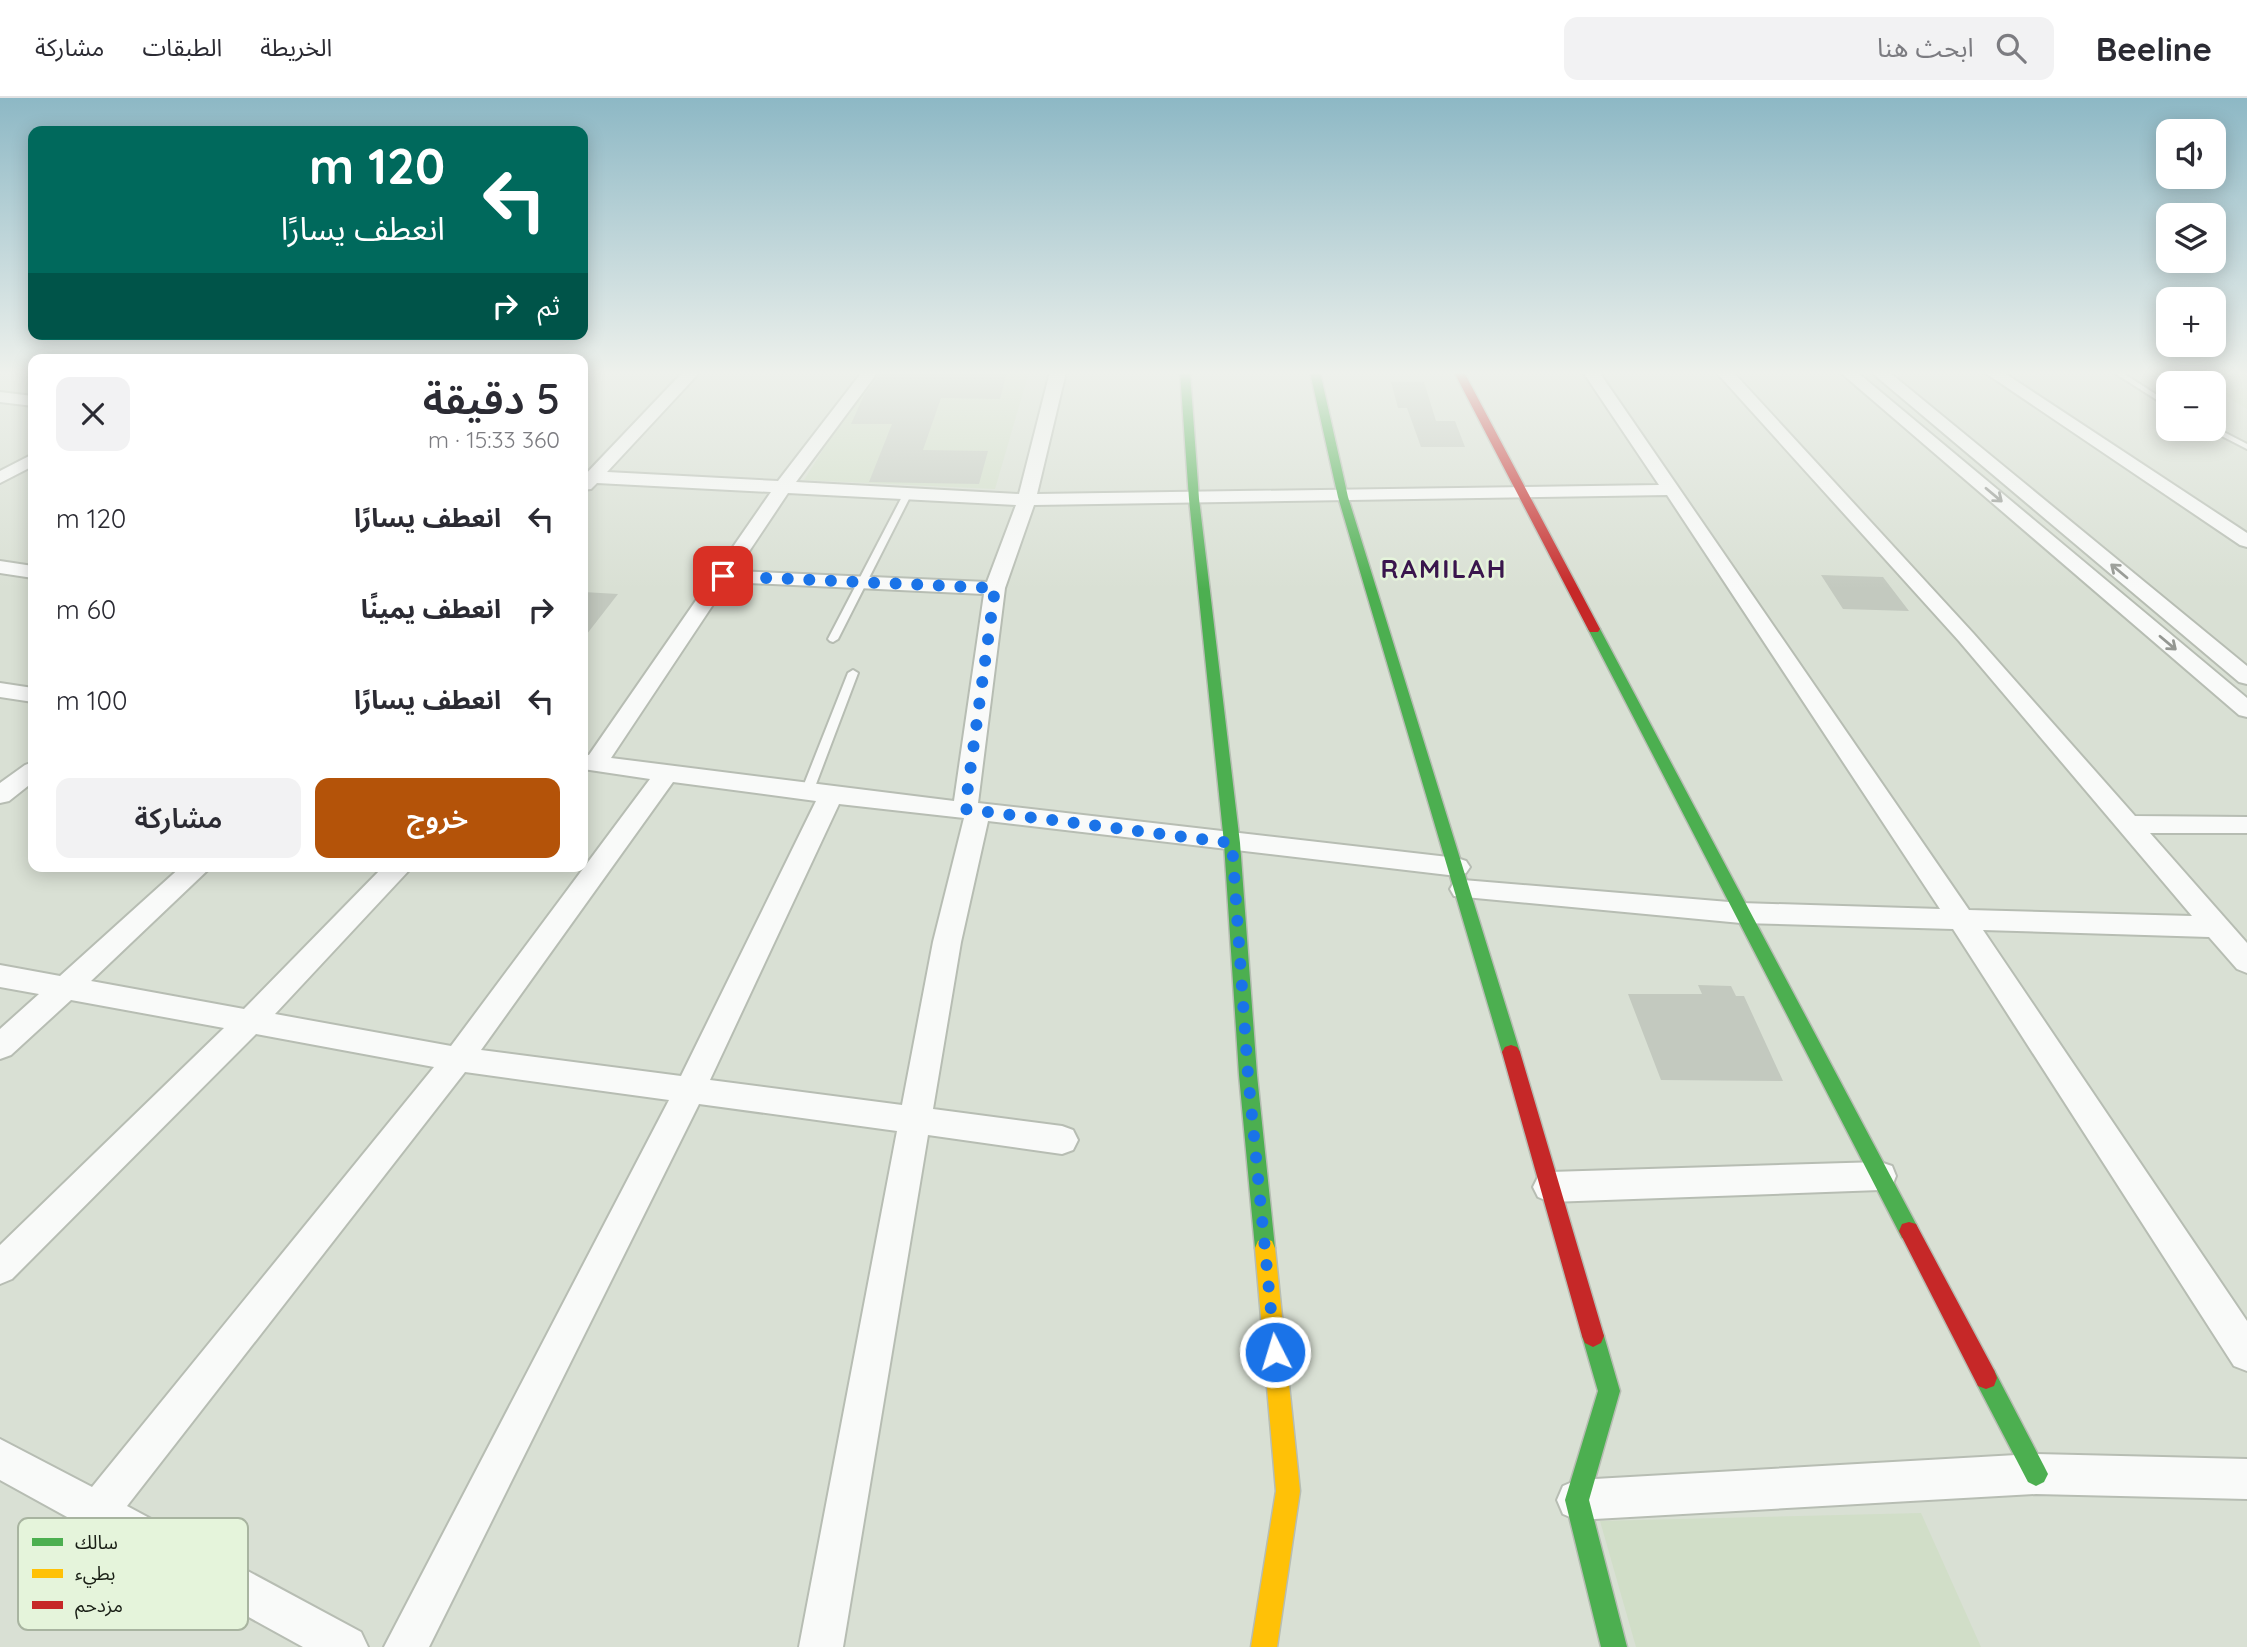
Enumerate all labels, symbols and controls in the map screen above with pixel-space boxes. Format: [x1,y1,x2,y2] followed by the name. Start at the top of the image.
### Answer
[1564,17,2054,80] search box
[2096,28,2212,69] text: Beeline
[1992,29,2030,67] icon: search
[1877,31,1974,64] text: ابحث هنا
[35,32,104,62] text: مشاركة
[142,32,222,62] text: الطبقات
[260,32,332,62] text: الخريطة
[2156,119,2226,441] map controls
[2156,119,2226,189] button: sound
[309,135,445,196] text: 120 m
[469,154,560,245] icon: left
[2156,203,2226,273] button: layers
[281,208,445,248] text: انعطف يسارًا
[486,287,524,325] icon: right
[2156,287,2226,357] button: +
[538,289,560,322] text: ثم
[2156,371,2226,441] button: −
[423,372,560,425] text: 5 دقيقة
[56,377,130,451] button: close
[428,425,560,454] text: 360 m · 15:33
[1985,487,2003,503] one-way arrow
[522,500,560,538] icon: left
[354,501,501,534] text: انعطف يسارًا
[56,502,126,535] text: 120 m
[693,546,753,606] pin
[1381,552,1507,585] district label: RAMILAH
[704,557,742,595] icon: arrive
[2110,563,2128,579] one-way arrow
[522,591,560,629] icon: right
[361,592,501,625] text: انعطف يمينًا
[56,593,116,626] text: 60 m
[2158,635,2176,650] one-way arrow
[522,682,560,720] icon: left
[354,683,501,716] text: انعطف يسارًا
[56,684,127,717] text: 100 m
[56,778,301,858] button: مشاركة
[315,778,560,858] button: خروج
[1238,1315,1312,1389] position arrow
[18,1518,248,1630] legend
[75,1530,118,1554] text: سالك
[75,1561,115,1588] text: بطيء
[75,1593,123,1620] text: مزدحم

